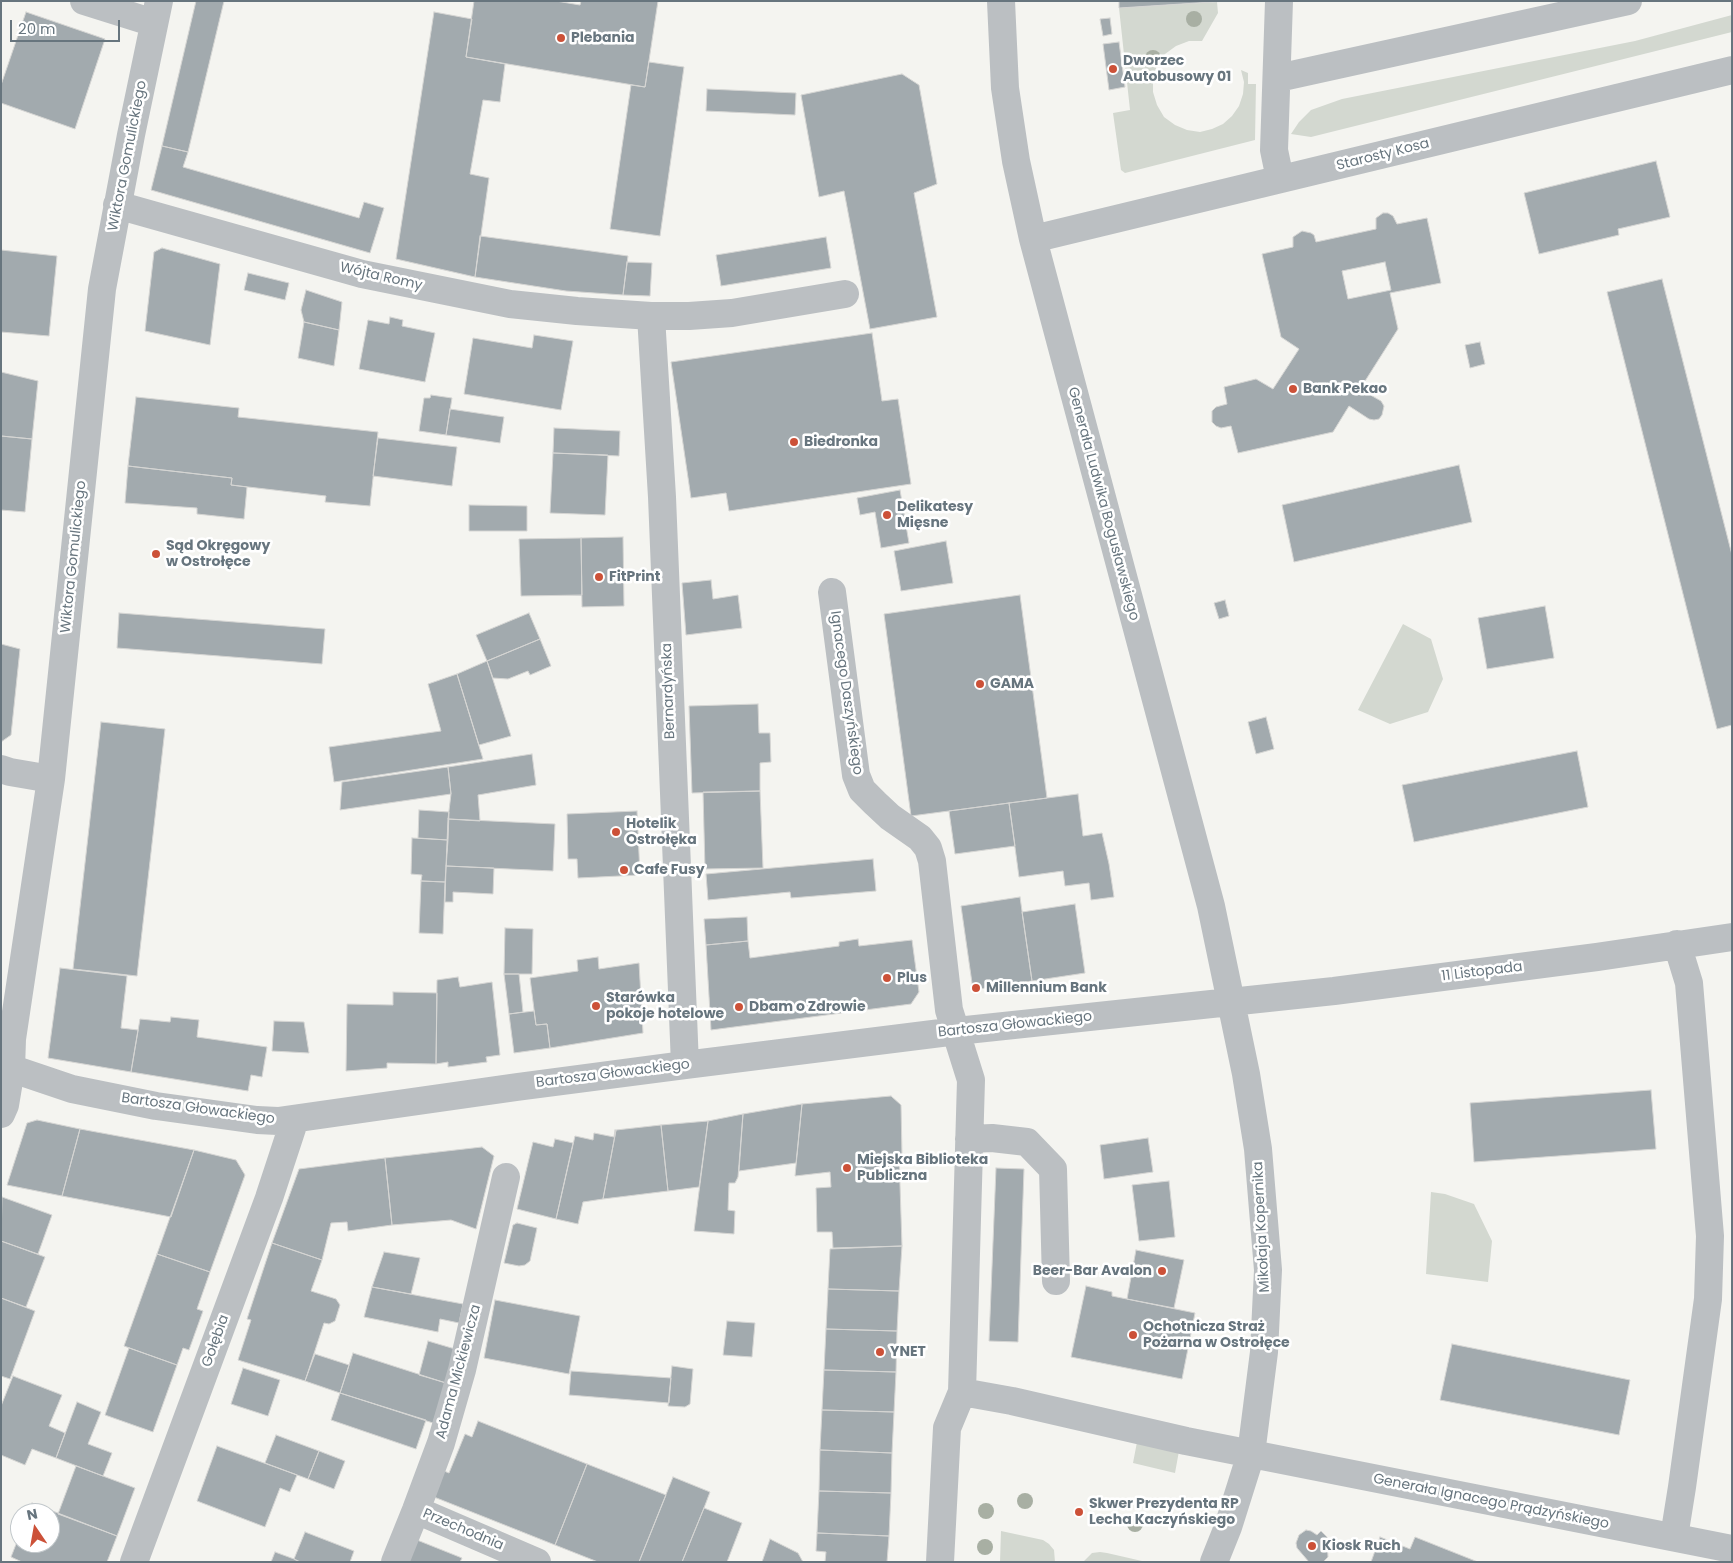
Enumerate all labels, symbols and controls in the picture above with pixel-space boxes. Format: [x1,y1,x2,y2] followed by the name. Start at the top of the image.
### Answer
[12,10,122,42] scale bar
[18,18,56,39] text: 20 m
[571,30,635,46] place label: Plebania
[555,32,567,44] marker: Plebania
[1123,53,1231,85] place label: Dworzec Autobusowy 01
[1107,63,1119,75] marker: Dworzec Autobusowy 01
[105,79,151,233] street label: Wiktora Gomulickiego
[1335,135,1431,175] street label: Starosty Kosa
[338,259,424,295] street label: Wójta Romy
[1303,381,1387,397] place label: Bank Pekao
[1287,383,1299,395] marker: Bank Pekao
[1064,385,1142,623] street label: Generała Ludwika Bogusławskiego
[804,434,878,450] place label: Biedronka
[788,436,800,448] marker: Biedronka
[58,480,90,634] street label: Wiktora Gomulickiego
[897,499,973,532] place label: Delikatesy Mięsne
[881,509,893,521] marker: Delikatesy Mięsne
[166,538,270,570] place label: Sąd Okręgowy w Ostrołęce
[150,548,162,560] marker: Sąd Okręgowy w Ostrołęce
[609,569,660,585] place label: FitPrint
[593,571,605,583] marker: FitPrint
[826,610,866,776] street label: Ignacego Daszyńskiego
[659,643,679,739] street label: Bernardyńska
[990,676,1034,692] place label: GAMA
[974,678,986,690] marker: GAMA
[626,816,697,849] place label: Hotelik Ostrołęka
[610,826,622,838] marker: Hotelik Ostrołęka
[634,862,705,878] place label: Cafe Fusy
[618,864,630,876] marker: Cafe Fusy
[1441,959,1523,985] street label: 11 Listopada
[897,970,927,986] place label: Plus
[881,972,893,984] marker: Plus
[986,980,1107,996] place label: Millennium Bank
[970,982,982,994] marker: Millennium Bank
[606,990,724,1022] place label: Starówka pokoje hotelowe
[749,999,866,1015] place label: Dbam o Zdrowie
[590,1000,602,1012] marker: Starówka pokoje hotelowe
[733,1001,745,1013] marker: Dbam o Zdrowie
[937,1009,1093,1041] street label: Bartosza Głowackiego
[535,1056,691,1092] street label: Bartosza Głowackiego
[120,1090,276,1128] street label: Bartosza Głowackiego
[857,1152,988,1184] place label: Miejska Biblioteka Publiczna
[1250,1161,1274,1293] street label: Mikołaja Kopernika
[841,1162,853,1174] marker: Miejska Biblioteka Publiczna
[1033,1263,1152,1279] place label: Beer-Bar Avalon
[1156,1265,1168,1277] marker: Beer-Bar Avalon
[433,1303,485,1441] street label: Adama Mickiewicza
[199,1313,233,1369] street label: Gołębia
[1143,1319,1290,1351] place label: Ochotnicza Straż Pożarna w Ostrołęce
[1127,1329,1139,1341] marker: Ochotnicza Straż Pożarna w Ostrołęce
[890,1344,926,1360] place label: YNET
[874,1346,886,1358] marker: YNET
[1372,1471,1610,1533] street label: Generała Ignacego Prądzyńskiego
[1089,1496,1239,1528] place label: Skwer Prezydenta RP Lecha Kaczyńskiego
[10,1503,60,1553] north arrow
[25,1503,39,1525] text: N
[420,1505,506,1555] street label: Przechodnia
[1073,1506,1085,1518] marker: Skwer Prezydenta RP Lecha Kaczyńskiego
[1322,1538,1401,1554] place label: Kiosk Ruch
[1306,1540,1318,1552] marker: Kiosk Ruch

